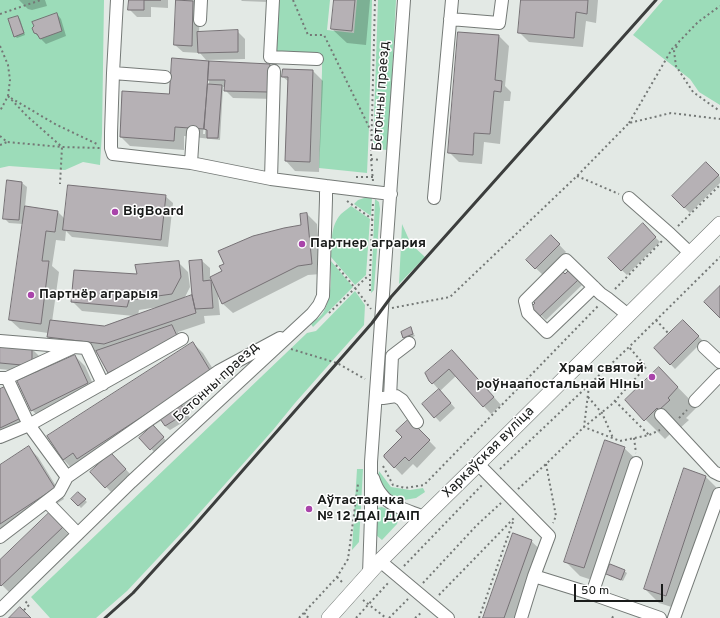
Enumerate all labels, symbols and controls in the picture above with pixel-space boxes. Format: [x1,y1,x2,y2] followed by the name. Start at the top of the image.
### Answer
[370,40,394,152] street label: Бетонны праезд
[123,204,184,220] place label: BigBoard
[110,207,120,217] marker: BigBoard
[310,236,426,252] place label: Партнер агрария
[297,239,307,249] marker: Партнер агрария
[39,287,158,303] place label: Партнёр аграрыя
[26,290,36,300] marker: Партнёр аграрыя
[171,339,263,427] street label: Бетонны праезд
[476,361,644,394] place label: Храм святой роўнаапостальнай Ніны
[647,372,657,382] marker: Храм святой роўнаапостальнай Ніны
[440,404,538,502] street label: Харкаўская вуліца
[317,493,420,526] place label: Аўтастаянка № 12 ДАІ ДАІП
[304,504,314,514] marker: Аўтастаянка № 12 ДАІ ДАІП
[576,576,665,602] scale bar
[581,583,609,599] text: 50 m

